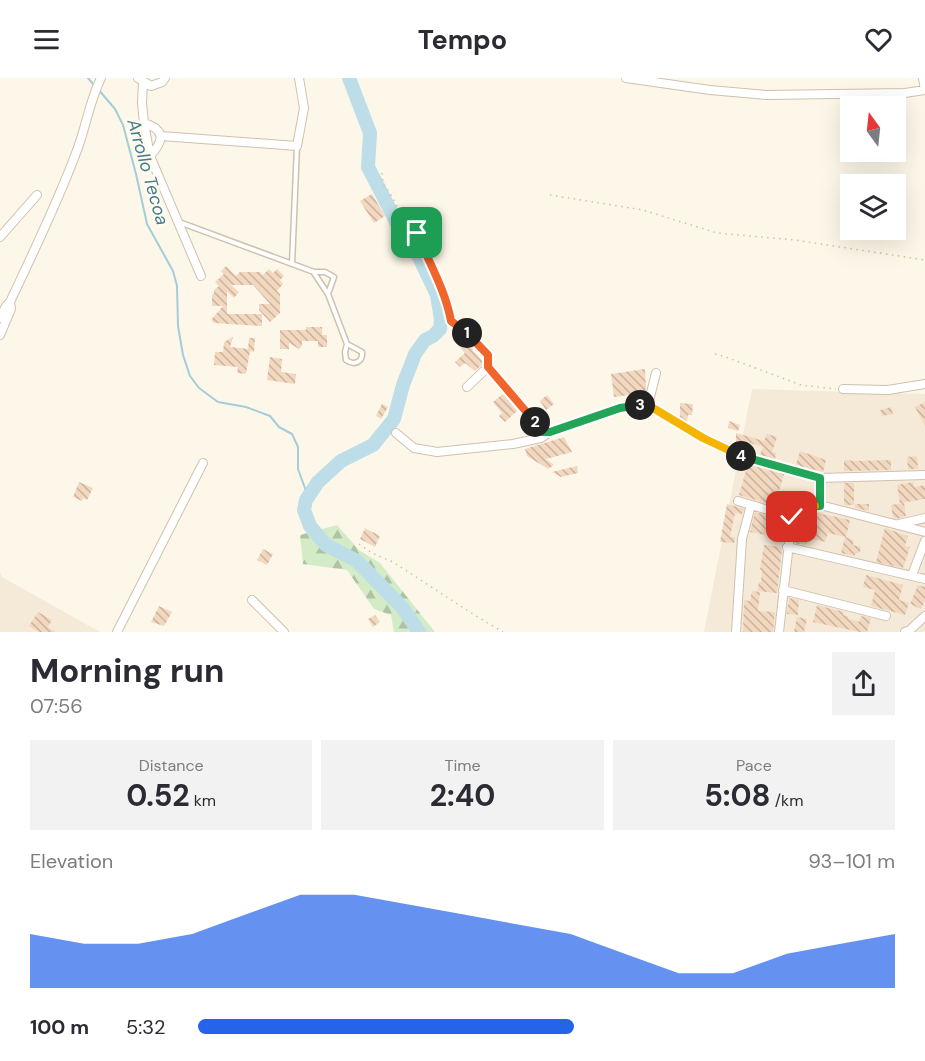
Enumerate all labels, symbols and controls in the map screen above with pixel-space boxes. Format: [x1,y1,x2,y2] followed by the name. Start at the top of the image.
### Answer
[418,22,507,57] text: Tempo
[30,23,63,56] icon: menu
[862,23,895,56] icon: heart
[840,96,906,162] north arrow
[840,96,906,240] map controls
[121,115,175,228] water label: Arrollo Tecoa
[840,174,906,240] button: layers
[391,207,442,258] pin
[400,216,433,249] icon: arrive
[452,318,482,348] pin: 1
[464,322,470,343] text: 1
[625,390,655,420] pin: 3
[635,394,645,415] text: 3
[520,407,550,437] pin: 2
[530,411,540,432] text: 2
[726,441,756,471] pin: 4
[736,445,746,466] text: 4
[766,491,817,542] pin
[775,500,808,533] icon: check
[30,649,224,692] text: Morning run
[832,652,895,715] button: share
[30,693,83,719] text: 07:56
[139,755,204,776] text: Distance
[444,755,481,776] text: Time
[736,755,772,776] text: Pace
[126,776,190,815] text: 0.52
[430,776,495,815] text: 2:40
[704,776,771,815] text: 5:08
[190,790,216,811] text: km
[771,790,803,811] text: /km
[30,848,113,874] text: Elevation
[808,848,895,874] text: 93–101 m
[30,1014,89,1040] text: 100 m
[126,1014,166,1040] text: 5:32

